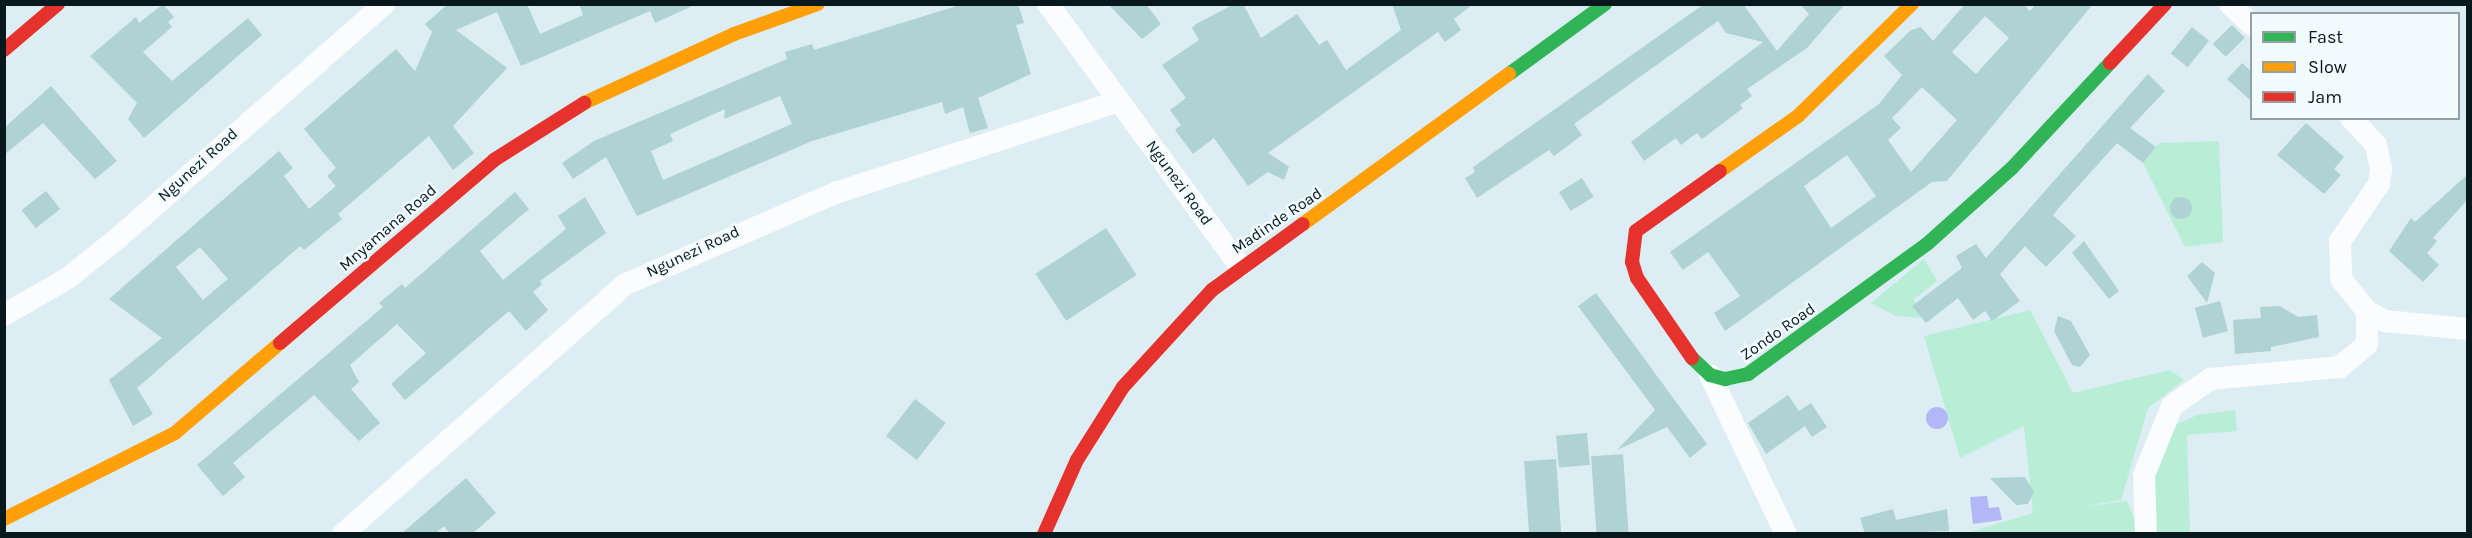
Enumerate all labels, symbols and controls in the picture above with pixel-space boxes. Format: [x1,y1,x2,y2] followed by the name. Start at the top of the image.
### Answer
[2250,12,2460,120] legend
[2308,26,2343,48] text: Fast
[2308,56,2347,78] text: Slow
[2308,86,2342,108] text: Jam
[154,124,242,206] street label: Ngunezi Road
[1142,137,1216,229] street label: Ngunezi Road
[336,181,440,275] street label: Mnyamana Road
[1228,184,1326,258] street label: Madinde Road
[643,222,743,282] street label: Ngunezi Road
[1737,299,1819,365] street label: Zondo Road

